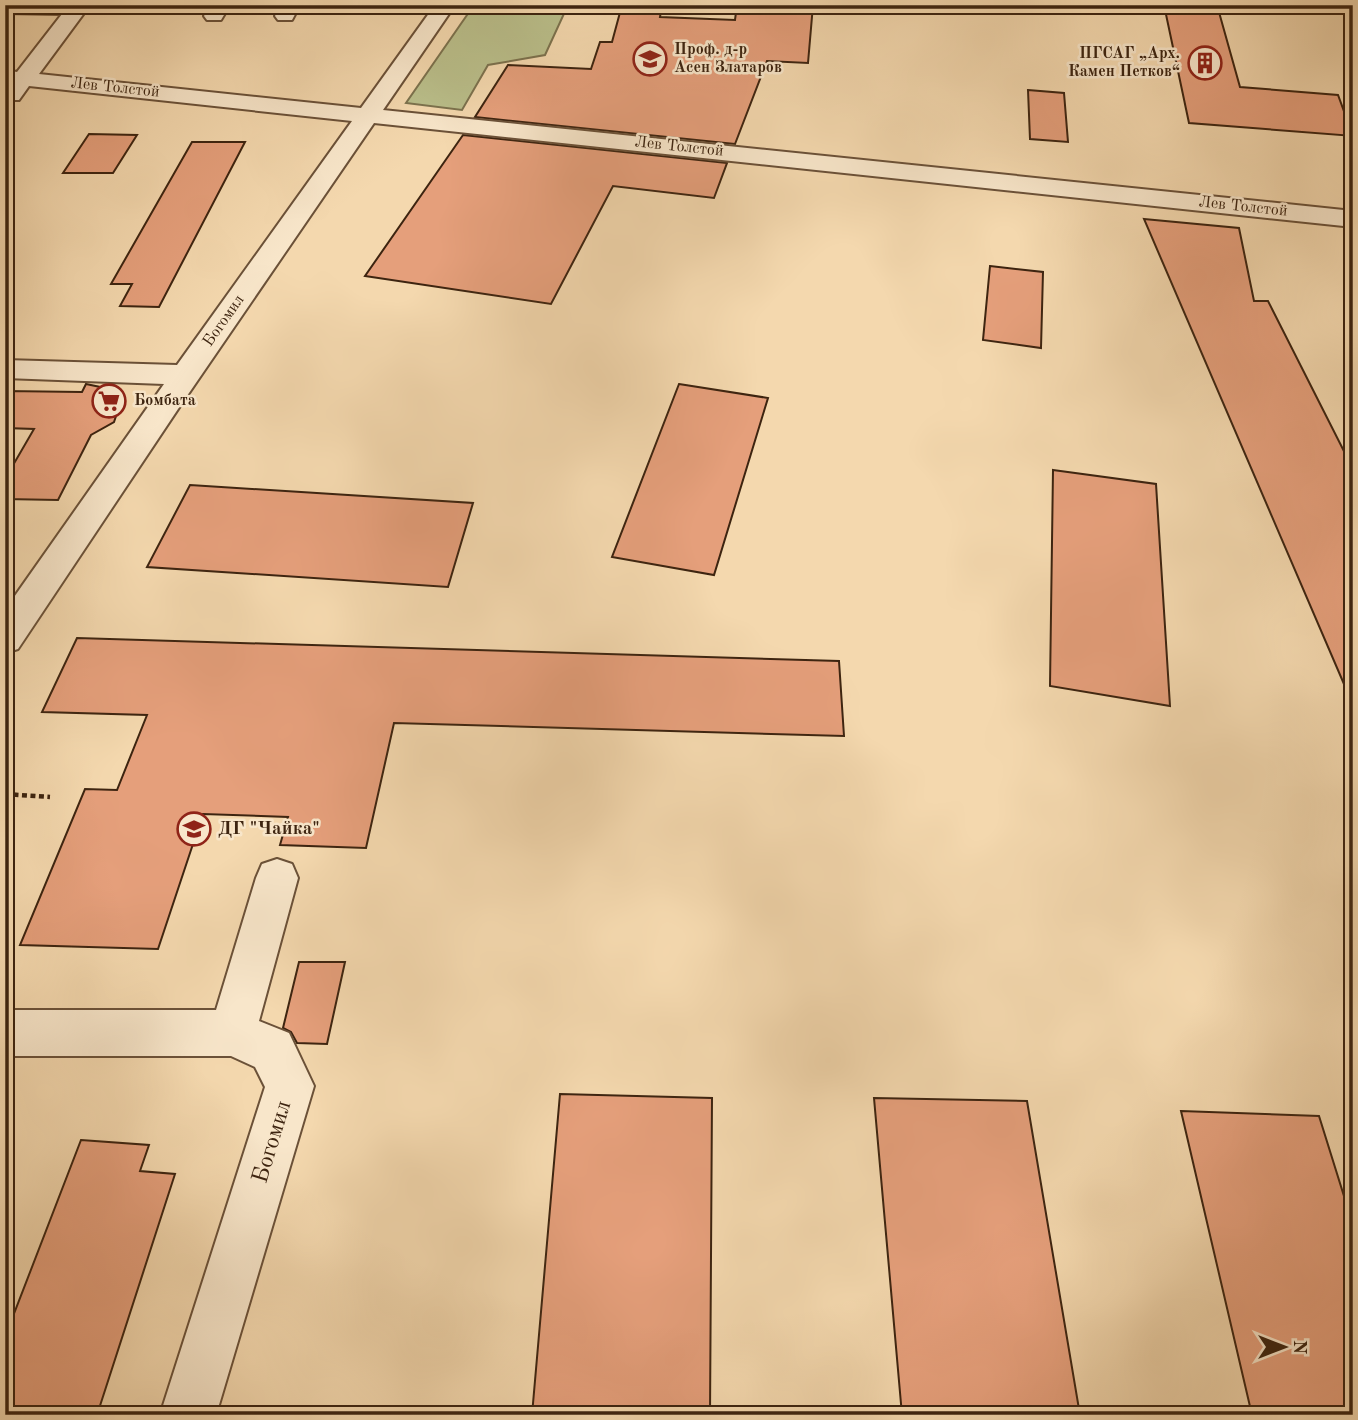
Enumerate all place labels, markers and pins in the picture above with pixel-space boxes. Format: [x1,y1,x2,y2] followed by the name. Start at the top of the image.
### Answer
[631,40,669,78] school or university icon: Проф. д-р Асен Златаров
[674,42,782,76] place label: Проф. д-р Асен Златаров
[1186,44,1224,82] building icon: ПГСАГ „Арх. Камен Петков“
[1068,46,1180,80] place label: ПГСАГ „Арх. Камен Петков“
[90,382,128,420] supermarket icon: Бомбата
[134,393,196,409] place label: Бомбата
[175,810,213,848] school or university icon: ДГ "Чайка"
[218,820,320,839] place label: ДГ "Чайка"

